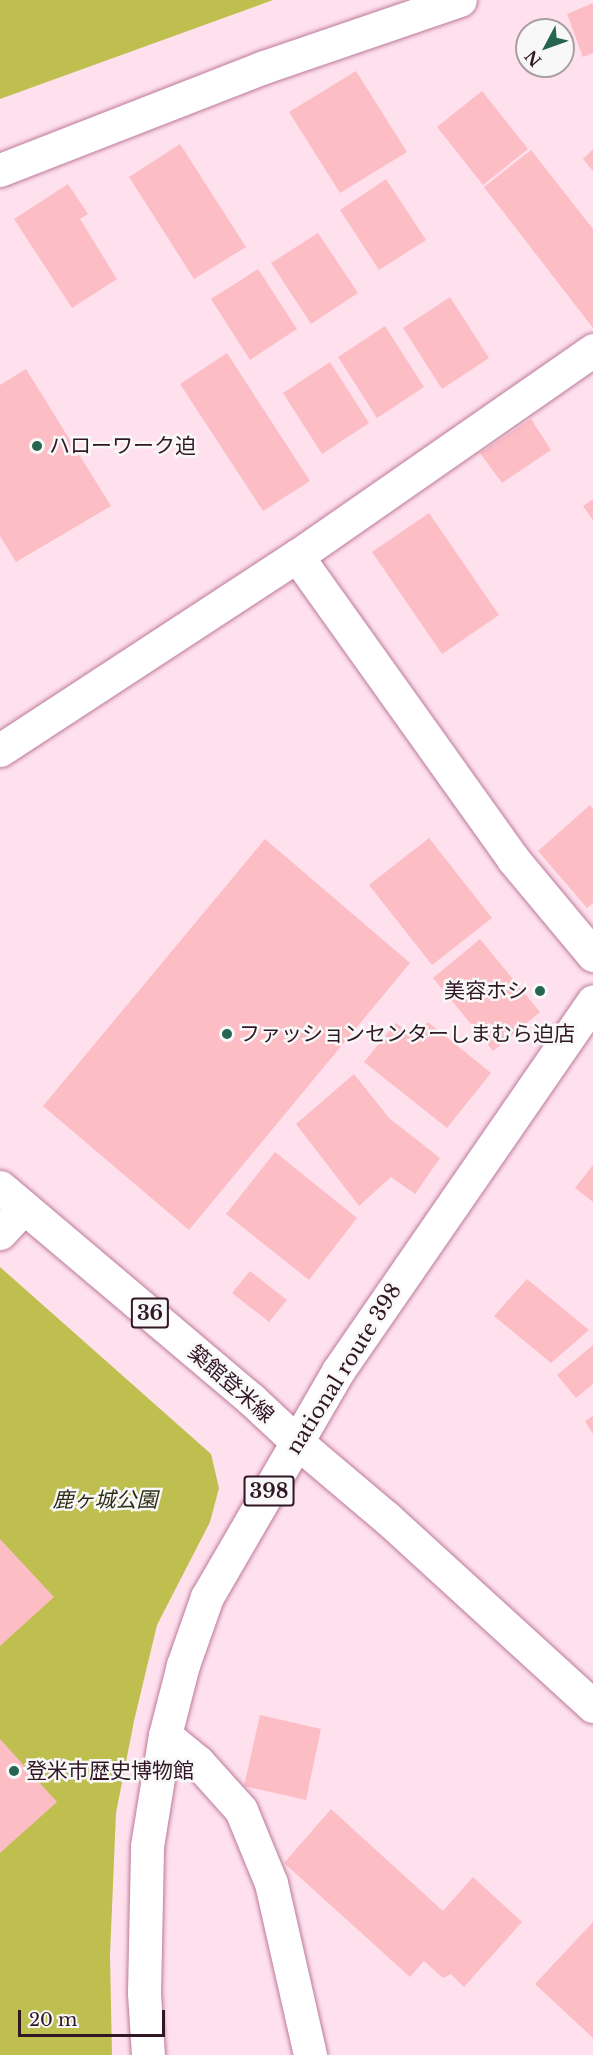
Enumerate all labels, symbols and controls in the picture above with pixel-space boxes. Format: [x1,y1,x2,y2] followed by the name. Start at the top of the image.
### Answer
[515,18,575,78] north arrow
[520,46,545,71] text: N
[49,433,196,459] place label: ハローワーク迫
[30,439,44,453] marker: ハローワーク迫
[444,978,528,1004] place label: 美容ホシ
[533,984,547,998] marker: 美容ホシ
[239,1021,575,1047] place label: ファッションセンターしまむら迫店
[220,1027,234,1041] marker: ファッションセンターしまむら迫店
[281,1279,407,1459] street label: national route 398
[130,1296,170,1330] road number: 36
[183,1340,279,1428] street label: 築館登米線
[244,1474,294,1508] road number: 398
[53,1487,157,1513] park label: 鹿ヶ城公園
[26,1758,194,1784] place label: 登米市歴史博物館
[7,1764,21,1778] marker: 登米市歴史博物館
[21,1998,168,2036] scale bar
[29,2009,77,2031] text: 20 m

